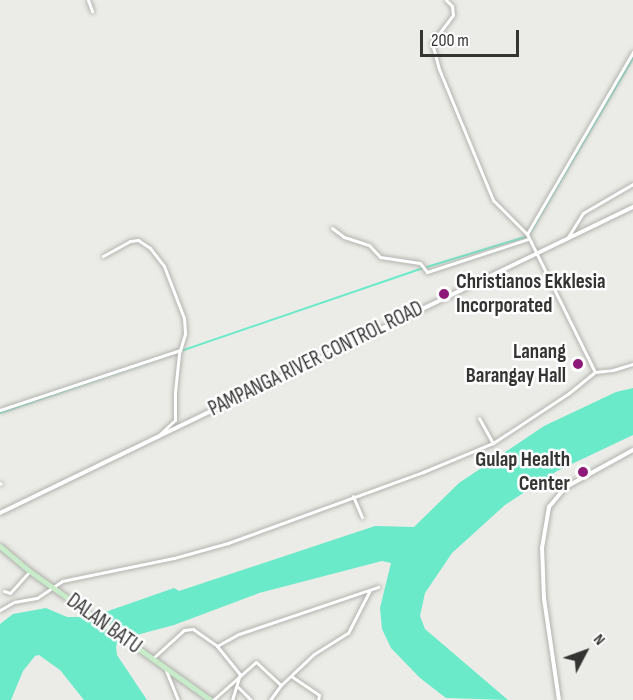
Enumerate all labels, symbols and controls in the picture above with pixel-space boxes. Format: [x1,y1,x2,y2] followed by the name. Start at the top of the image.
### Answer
[423,18,522,56] scale bar
[431,30,469,51] text: 200 m
[456,269,606,319] place label: Christianos Ekklesia Incorporated
[437,287,451,301] marker: Christianos Ekklesia Incorporated
[205,296,427,422] street label: PAMPANGA RIVER CONTROL ROAD
[466,339,566,389] place label: Lanang Barangay Hall
[571,357,585,371] marker: Lanang Barangay Hall
[475,447,570,497] place label: Gulap Health Center
[574,463,592,481] marker: Gulap Health Center
[62,588,146,660] street label: DALAN BATU
[555,622,615,682] north arrow
[589,630,609,649] text: N

